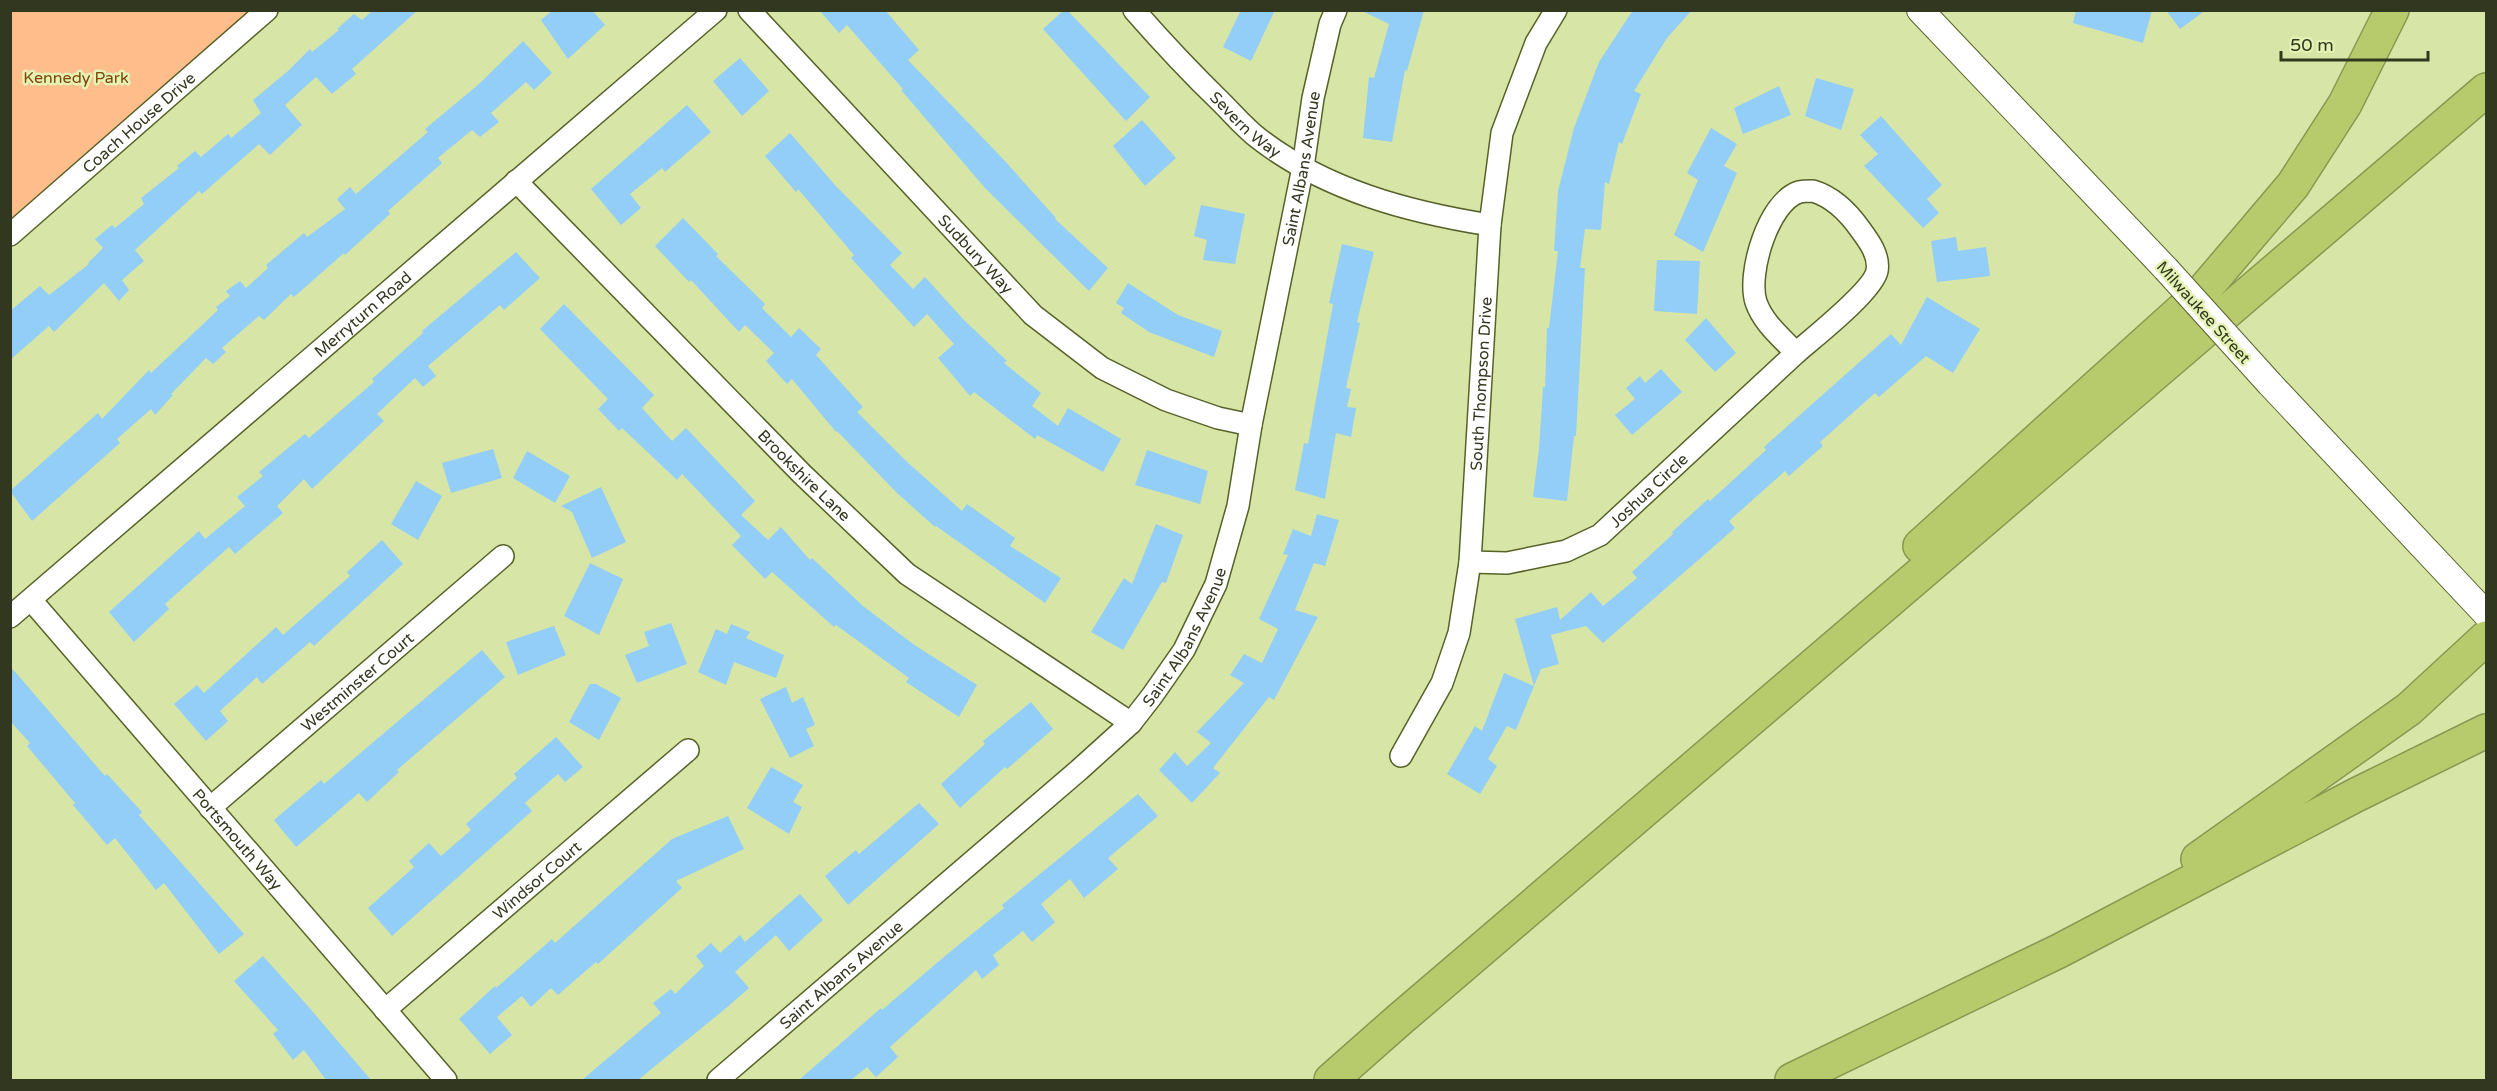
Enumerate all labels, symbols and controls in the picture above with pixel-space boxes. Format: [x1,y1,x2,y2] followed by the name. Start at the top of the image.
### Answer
[2281,24,2428,62] scale bar
[2290,34,2334,56] text: 50 m
[23,68,129,88] park label: Kennedy Park
[79,68,200,178] street label: Coach House Drive
[1205,88,1285,163] street label: Severn Way
[1278,89,1325,248] street label: Saint Albans Avenue
[933,210,1017,299] street label: Sudbury Way
[2152,257,2255,368] street label: Milwaukee Street
[311,267,416,362] street label: Merryturn Road
[1466,296,1497,471] street label: South Thompson Drive
[753,426,854,526] street label: Brookshire Lane
[1606,449,1693,532] street label: Joshua Circle
[1139,565,1231,711] street label: Saint Albans Avenue
[297,628,418,736] street label: Westminster Court
[188,785,286,895] street label: Portsmouth Way
[489,837,586,924] street label: Windsor Court
[776,917,907,1034] street label: Saint Albans Avenue

